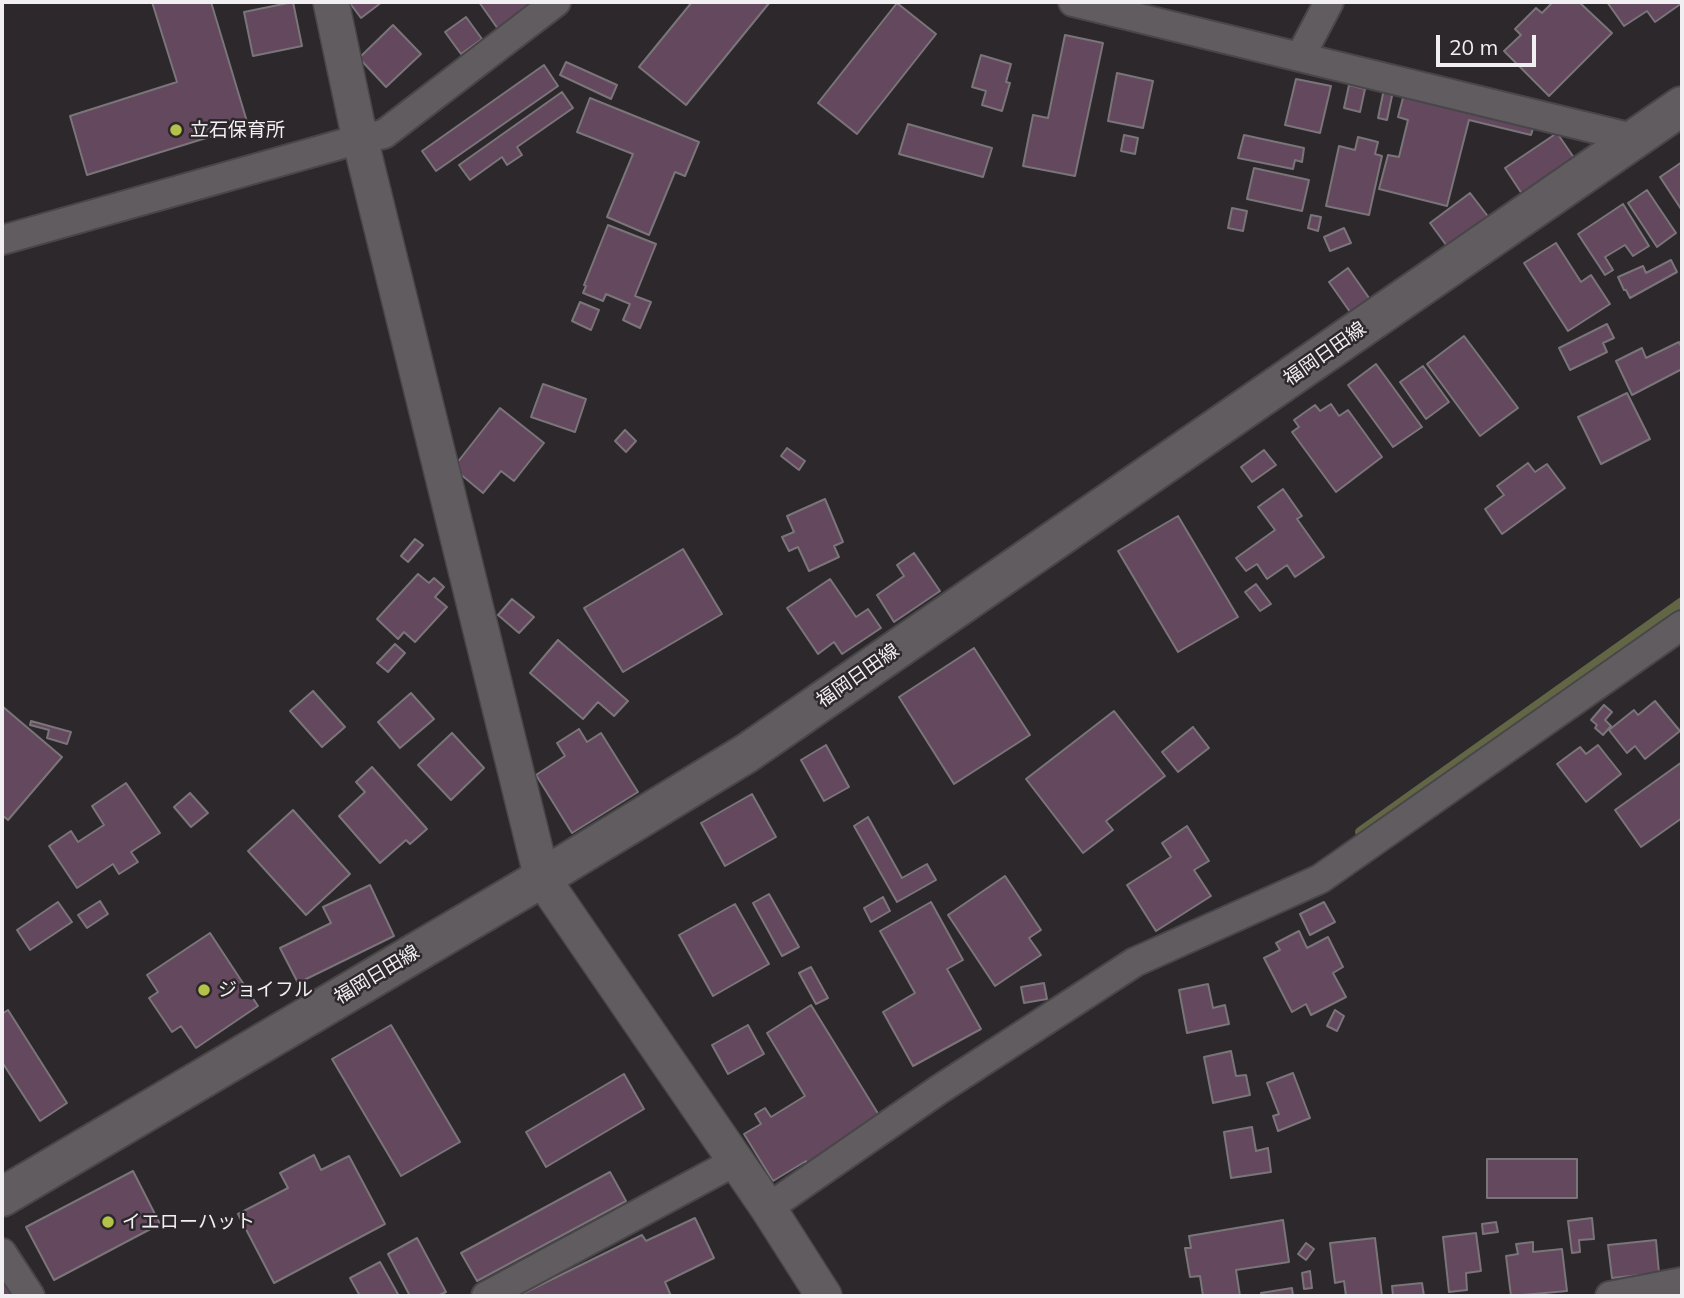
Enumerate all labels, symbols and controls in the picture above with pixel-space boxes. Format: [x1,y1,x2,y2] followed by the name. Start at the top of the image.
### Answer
[1439,21,1539,65] scale bar
[1449,34,1498,60] text: 20 m
[190,119,285,141] place label: 立石保育所
[168,122,184,138] marker: 立石保育所
[1280,317,1370,391] street label: 福岡日田線
[813,639,903,713] street label: 福岡日田線
[330,941,424,1009] street label: 福岡日田線
[218,979,313,1001] place label: ジョイフル
[196,982,212,998] marker: ジョイフル
[122,1211,255,1233] place label: イエローハット
[100,1214,116,1230] marker: イエローハット

